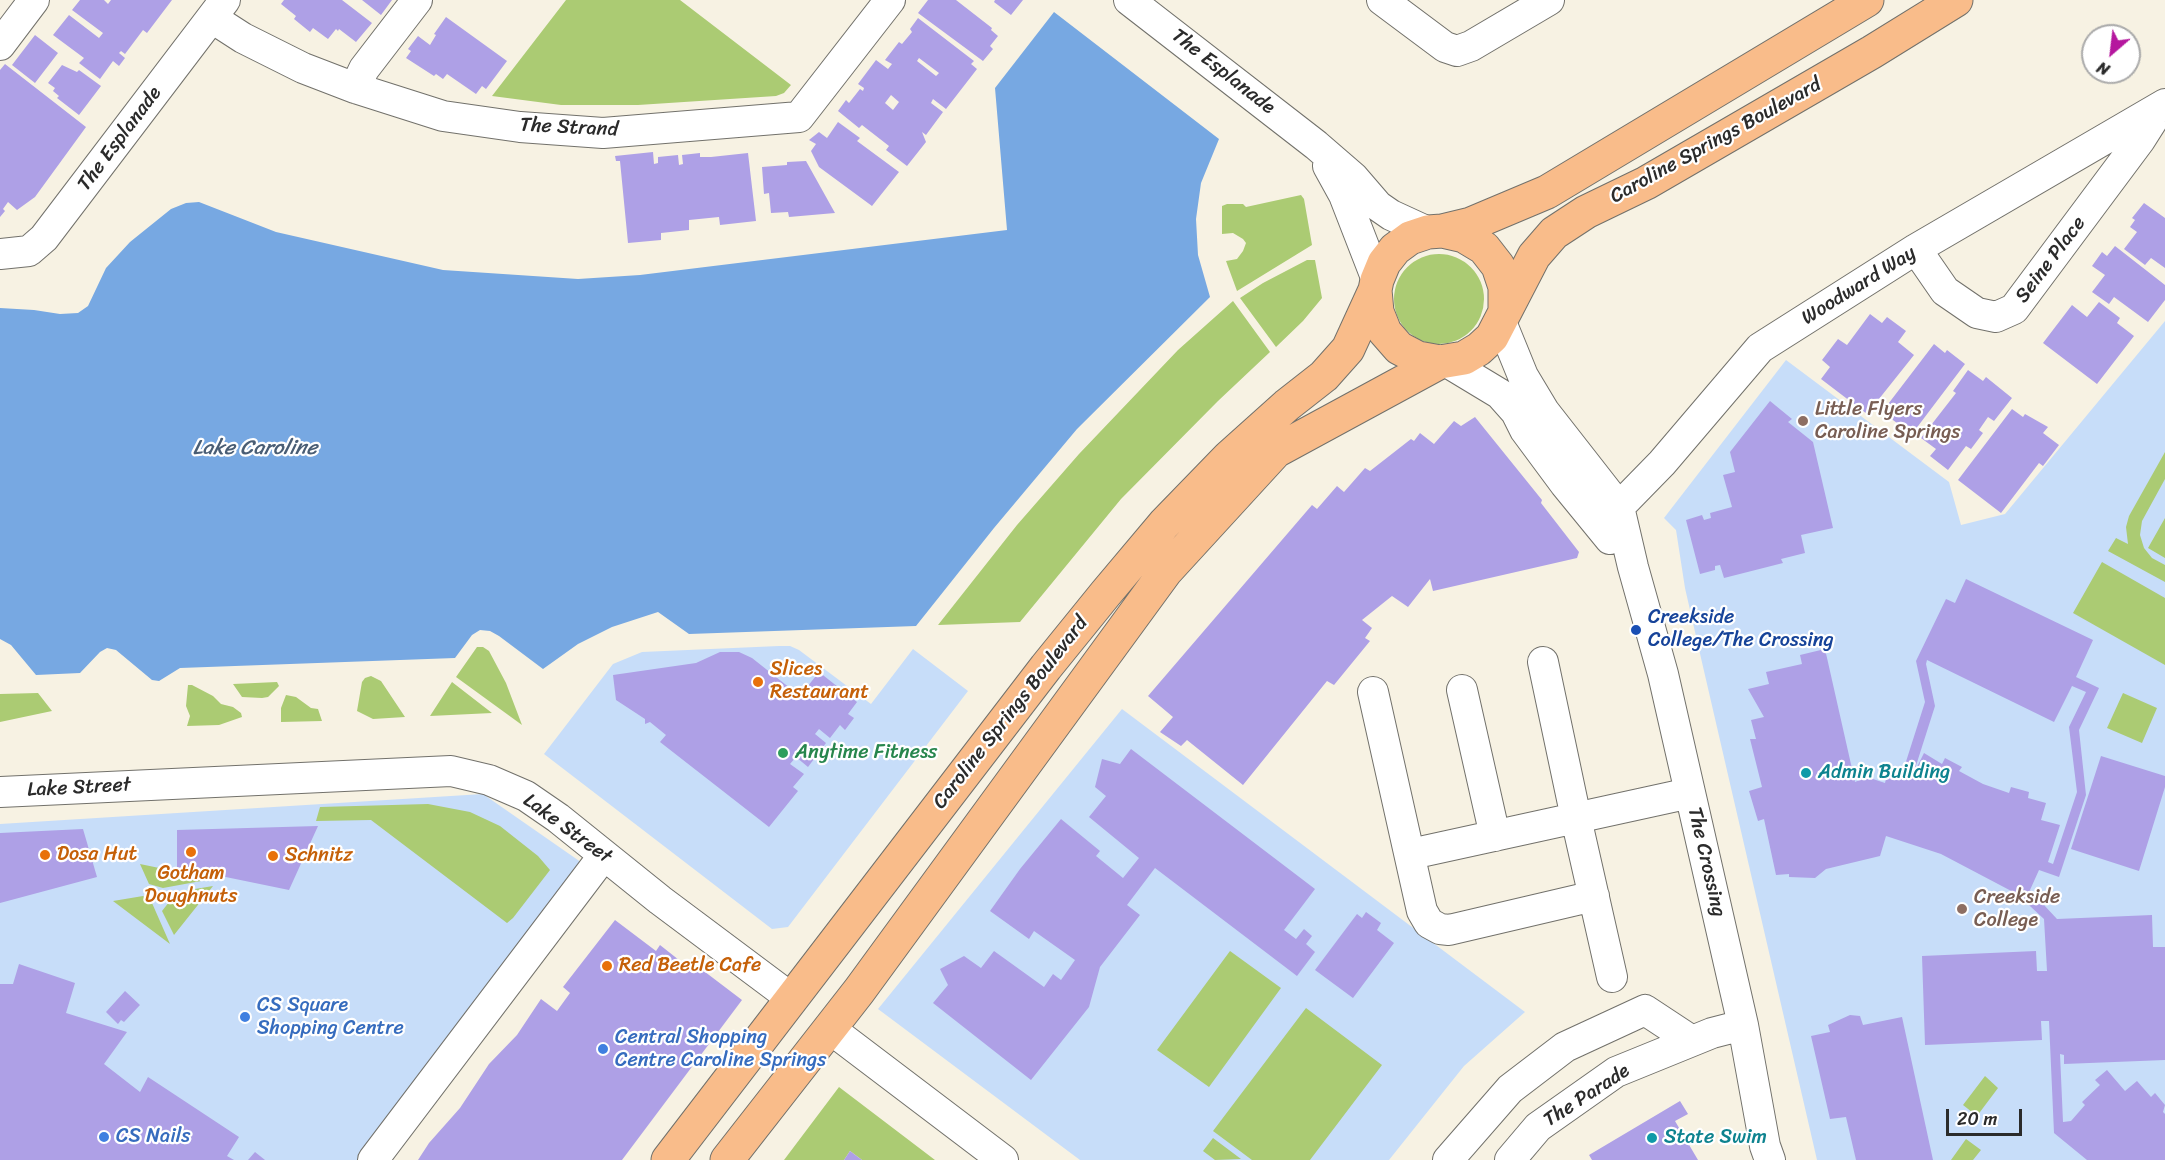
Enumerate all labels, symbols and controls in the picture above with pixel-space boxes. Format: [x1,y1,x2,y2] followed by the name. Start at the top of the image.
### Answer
[1166,24,1280,120] street label: The Esplanade
[2081,24,2141,84] north arrow
[2092,53,2115,84] text: N
[1606,73,1826,209] street label: Caroline Springs Boulevard
[73,82,167,196] street label: The Esplanade
[519,113,619,143] street label: The Strand
[2011,212,2091,308] street label: Seine Place
[1798,241,1920,331] street label: Woodward Way
[1815,398,1960,445] place label: Little Flyers Caroline Springs
[1796,414,1810,428] marker: Little Flyers Caroline Springs
[193,436,317,462] water label: Lake Caroline
[1648,606,1834,653] place label: Creekside College/The Crossing
[928,612,1094,814] street label: Caroline Springs Boulevard
[1629,623,1643,637] marker: Creekside College/The Crossing
[770,658,869,705] place label: Slices Restaurant
[751,675,765,689] marker: Slices Restaurant
[795,741,937,765] place label: Anytime Fitness
[776,746,790,760] marker: Anytime Fitness
[1818,761,1950,785] place label: Admin Building
[1799,766,1813,780] marker: Admin Building
[27,773,131,803] street label: Lake Street
[518,789,616,869] street label: Lake Street
[1682,805,1730,919] street label: The Crossing
[57,843,137,867] place label: Dosa Hut
[285,844,353,868] place label: Schnitz
[184,845,198,859] marker: Gotham Doughnuts
[38,848,52,862] marker: Dosa Hut
[266,849,280,863] marker: Schnitz
[145,862,237,909] place label: Gotham Doughnuts
[1974,886,2060,933] place label: Creekside College
[1955,902,1969,916] marker: Creekside College
[619,954,761,978] place label: Red Beetle Cafe
[600,959,614,973] marker: Red Beetle Cafe
[257,994,404,1041] place label: CS Square Shopping Centre
[238,1010,252,1024] marker: CS Square Shopping Centre
[615,1026,826,1073] place label: Central Shopping Centre Caroline Springs
[596,1042,610,1056] marker: Central Shopping Centre Caroline Springs
[1540,1059,1634,1133] street label: The Parade
[1949,1097,2026,1135] scale bar
[1957,1103,1997,1135] text: 20 m
[116,1125,191,1149] place label: CS Nails
[1664,1126,1767,1150] place label: State Swim
[97,1130,111,1144] marker: CS Nails
[1645,1131,1659,1145] marker: State Swim

